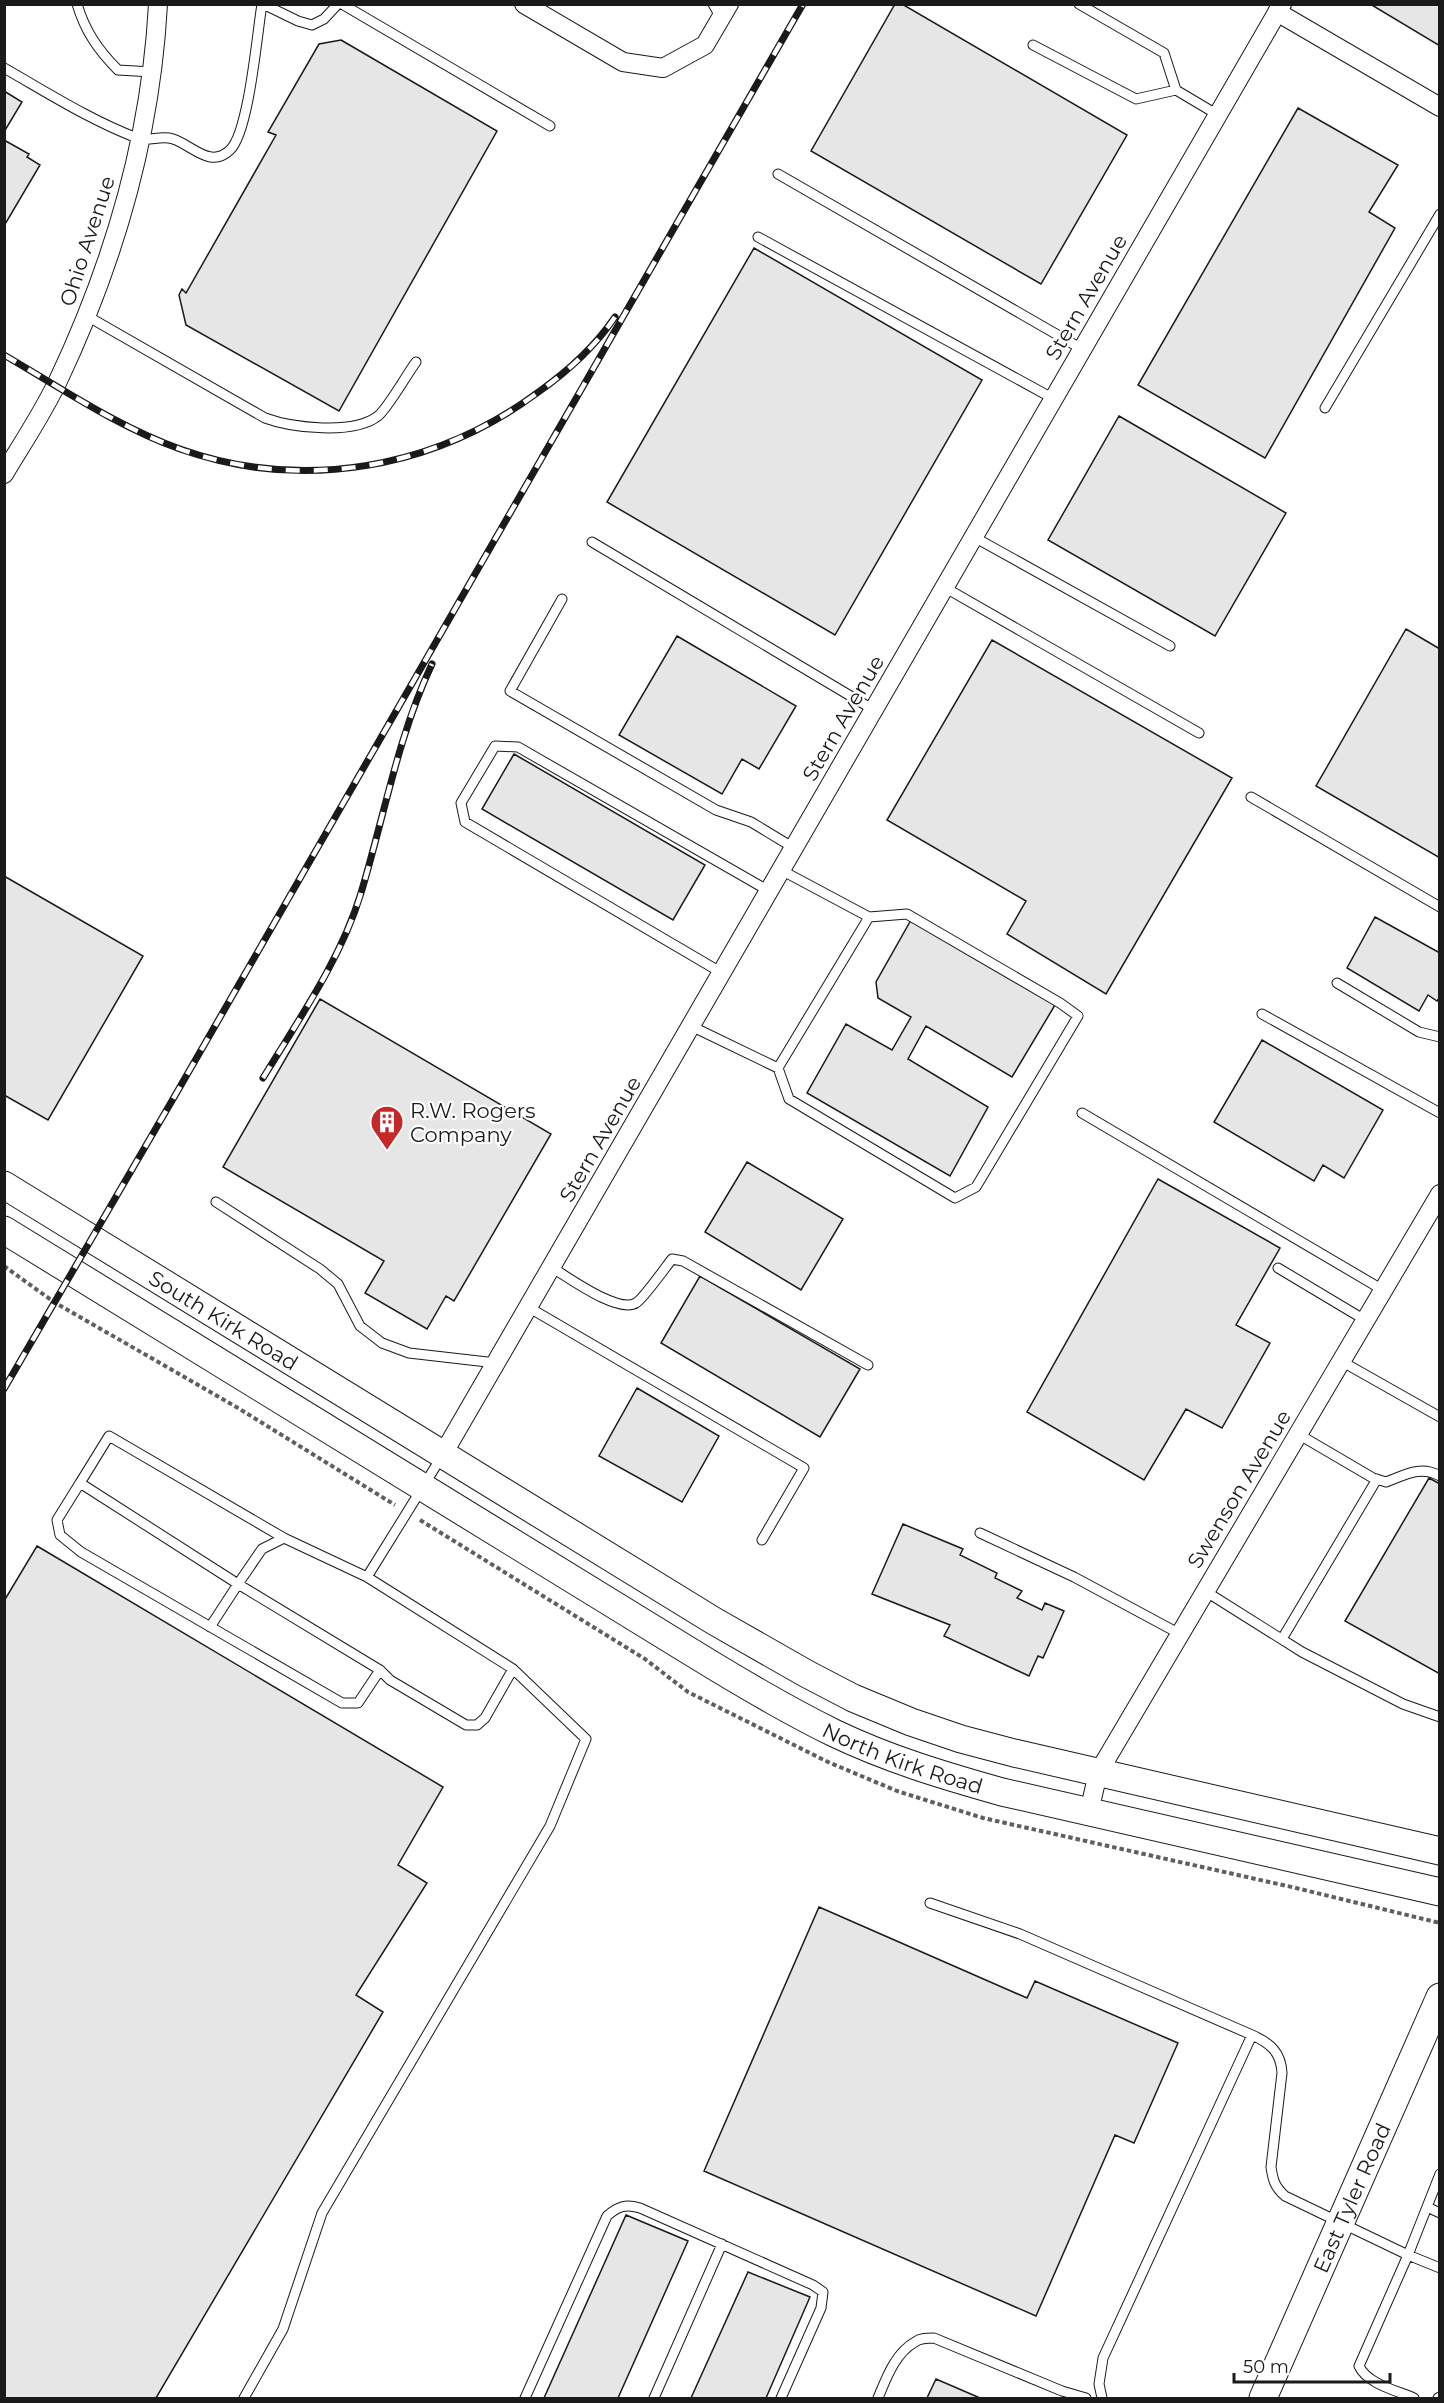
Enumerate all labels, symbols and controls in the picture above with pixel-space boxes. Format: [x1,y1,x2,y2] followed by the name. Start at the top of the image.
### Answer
[54,173,120,309] street label: Ohio Avenue
[1040,230,1132,364] street label: Stern Avenue
[797,651,889,785] street label: Stern Avenue
[554,1072,646,1206] street label: Stern Avenue
[410,1098,535,1147] place label: R.W. Rogers Company
[369,1104,405,1151] building icon: R.W. Rogers Company
[145,1265,303,1375] street label: South Kirk Road
[1182,1405,1296,1573] street label: Swenson Avenue
[818,1717,986,1798] street label: North Kirk Road
[1307,2119,1395,2276] street label: East Tyler Road
[1234,2346,1390,2384] scale bar
[1243,2356,1289,2378] text: 50 m

